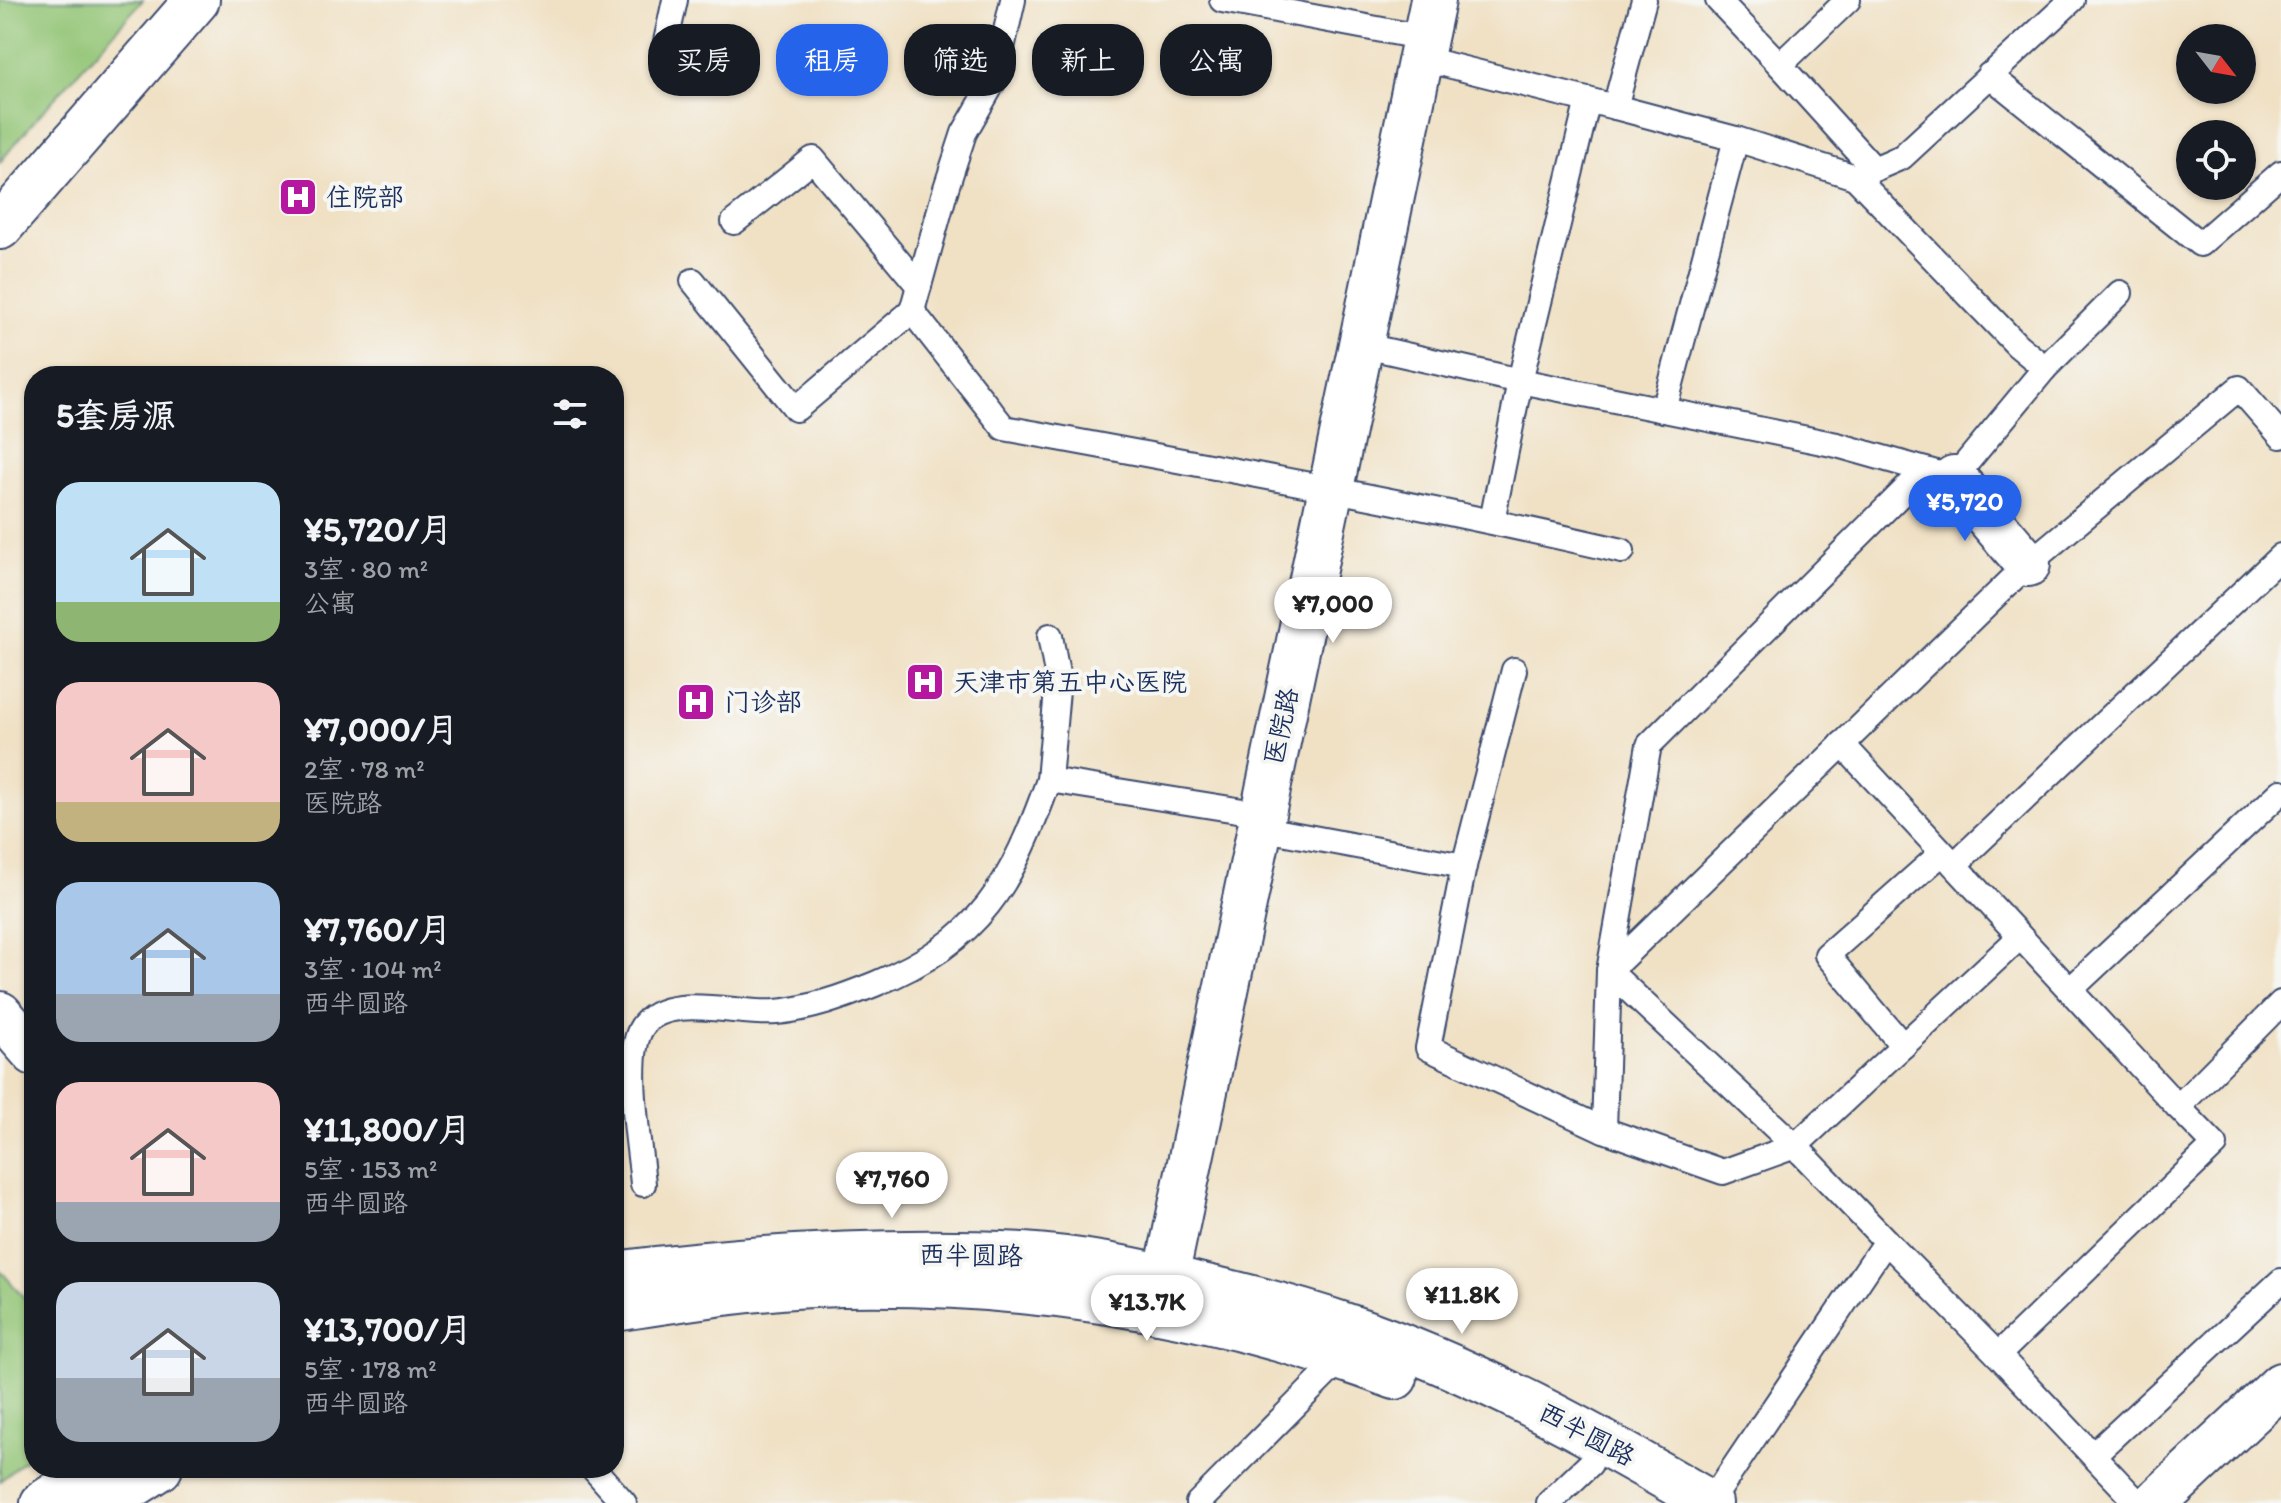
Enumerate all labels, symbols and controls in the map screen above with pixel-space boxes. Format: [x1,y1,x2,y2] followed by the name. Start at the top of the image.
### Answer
[648,24,760,96] chip: 买房
[776,24,888,96] chip: 租房
[904,24,1016,96] chip: 筛选
[1032,24,1144,96] chip: 新上
[1160,24,1272,96] chip: 公寓
[2176,24,2256,104] north arrow
[2176,24,2256,200] map controls
[2176,120,2256,200] button: locate
[277,176,319,218] hospital icon: 住院部
[326,181,404,213] place label: 住院部
[548,392,592,436] icon: filters
[56,395,176,436] text: 5套房源
[1900,475,2030,543] pin: ¥5,720
[1927,485,2003,517] text: ¥5,720
[304,509,453,550] text: ¥5,720/月
[120,514,216,610] icon: home
[304,553,428,585] text: 3室 · 80 m²
[1268,577,1398,645] pin: ¥7,000
[304,587,356,619] text: 公寓
[1292,587,1374,619] text: ¥7,000
[904,661,946,703] hospital icon: 天津市第五中心医院
[953,666,1187,698] place label: 天津市第五中心医院
[675,681,717,723] hospital icon: 门诊部
[1257,685,1305,767] street label: 医院路
[724,686,802,718] place label: 门诊部
[304,709,459,750] text: ¥7,000/月
[120,714,216,810] icon: home
[304,753,425,785] text: 2室 · 78 m²
[304,787,382,819] text: 医院路
[304,909,452,950] text: ¥7,760/月
[120,914,216,1010] icon: home
[304,953,442,985] text: 3室 · 104 m²
[304,987,408,1019] text: 西半圆路
[304,1109,471,1150] text: ¥11,800/月
[120,1114,216,1210] icon: home
[827,1152,957,1220] pin: ¥7,760
[304,1153,437,1185] text: 5室 · 153 m²
[854,1162,930,1194] text: ¥7,760
[304,1187,408,1219] text: 西半圆路
[919,1238,1023,1272] street label: 西半圆路
[1397,1268,1527,1336] pin: ¥11.8K
[1082,1275,1212,1343] pin: ¥13.7K
[1424,1278,1500,1310] text: ¥11.8K
[1109,1285,1185,1317] text: ¥13.7K
[304,1309,472,1350] text: ¥13,700/月
[120,1314,216,1410] icon: home
[304,1353,437,1385] text: 5室 · 178 m²
[304,1387,408,1419] text: 西半圆路
[1534,1395,1640,1473] street label: 西半圆路

